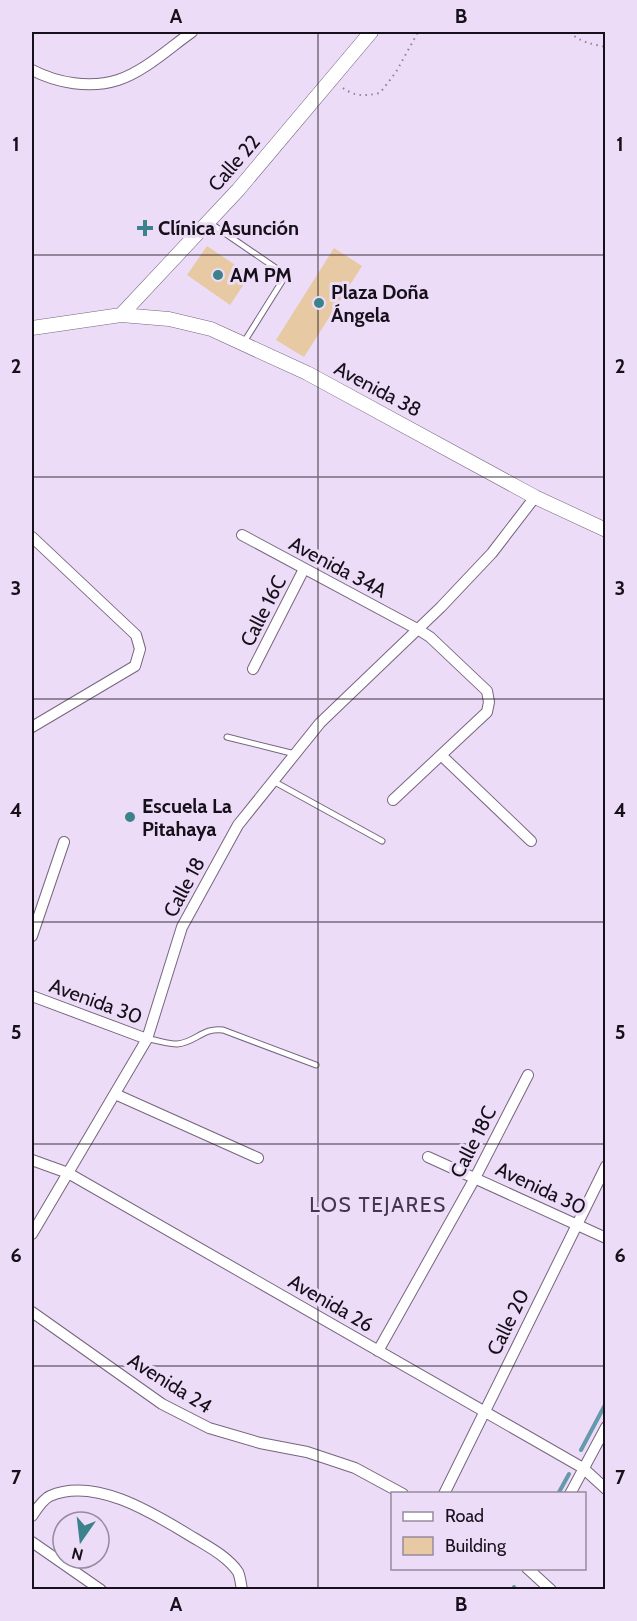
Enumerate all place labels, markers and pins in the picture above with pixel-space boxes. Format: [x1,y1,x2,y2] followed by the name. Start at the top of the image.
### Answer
[158,216,299,240] place label: Clínica Asunción
[136,219,154,237] marker: Clínica Asunción
[230,263,292,287] place label: AM PM
[211,268,225,282] marker: AM PM
[331,280,429,327] place label: Plaza Doña Ángela
[312,296,326,310] marker: Plaza Doña Ángela
[142,794,232,841] place label: Escuela La Pitahaya
[123,810,137,824] marker: Escuela La Pitahaya

